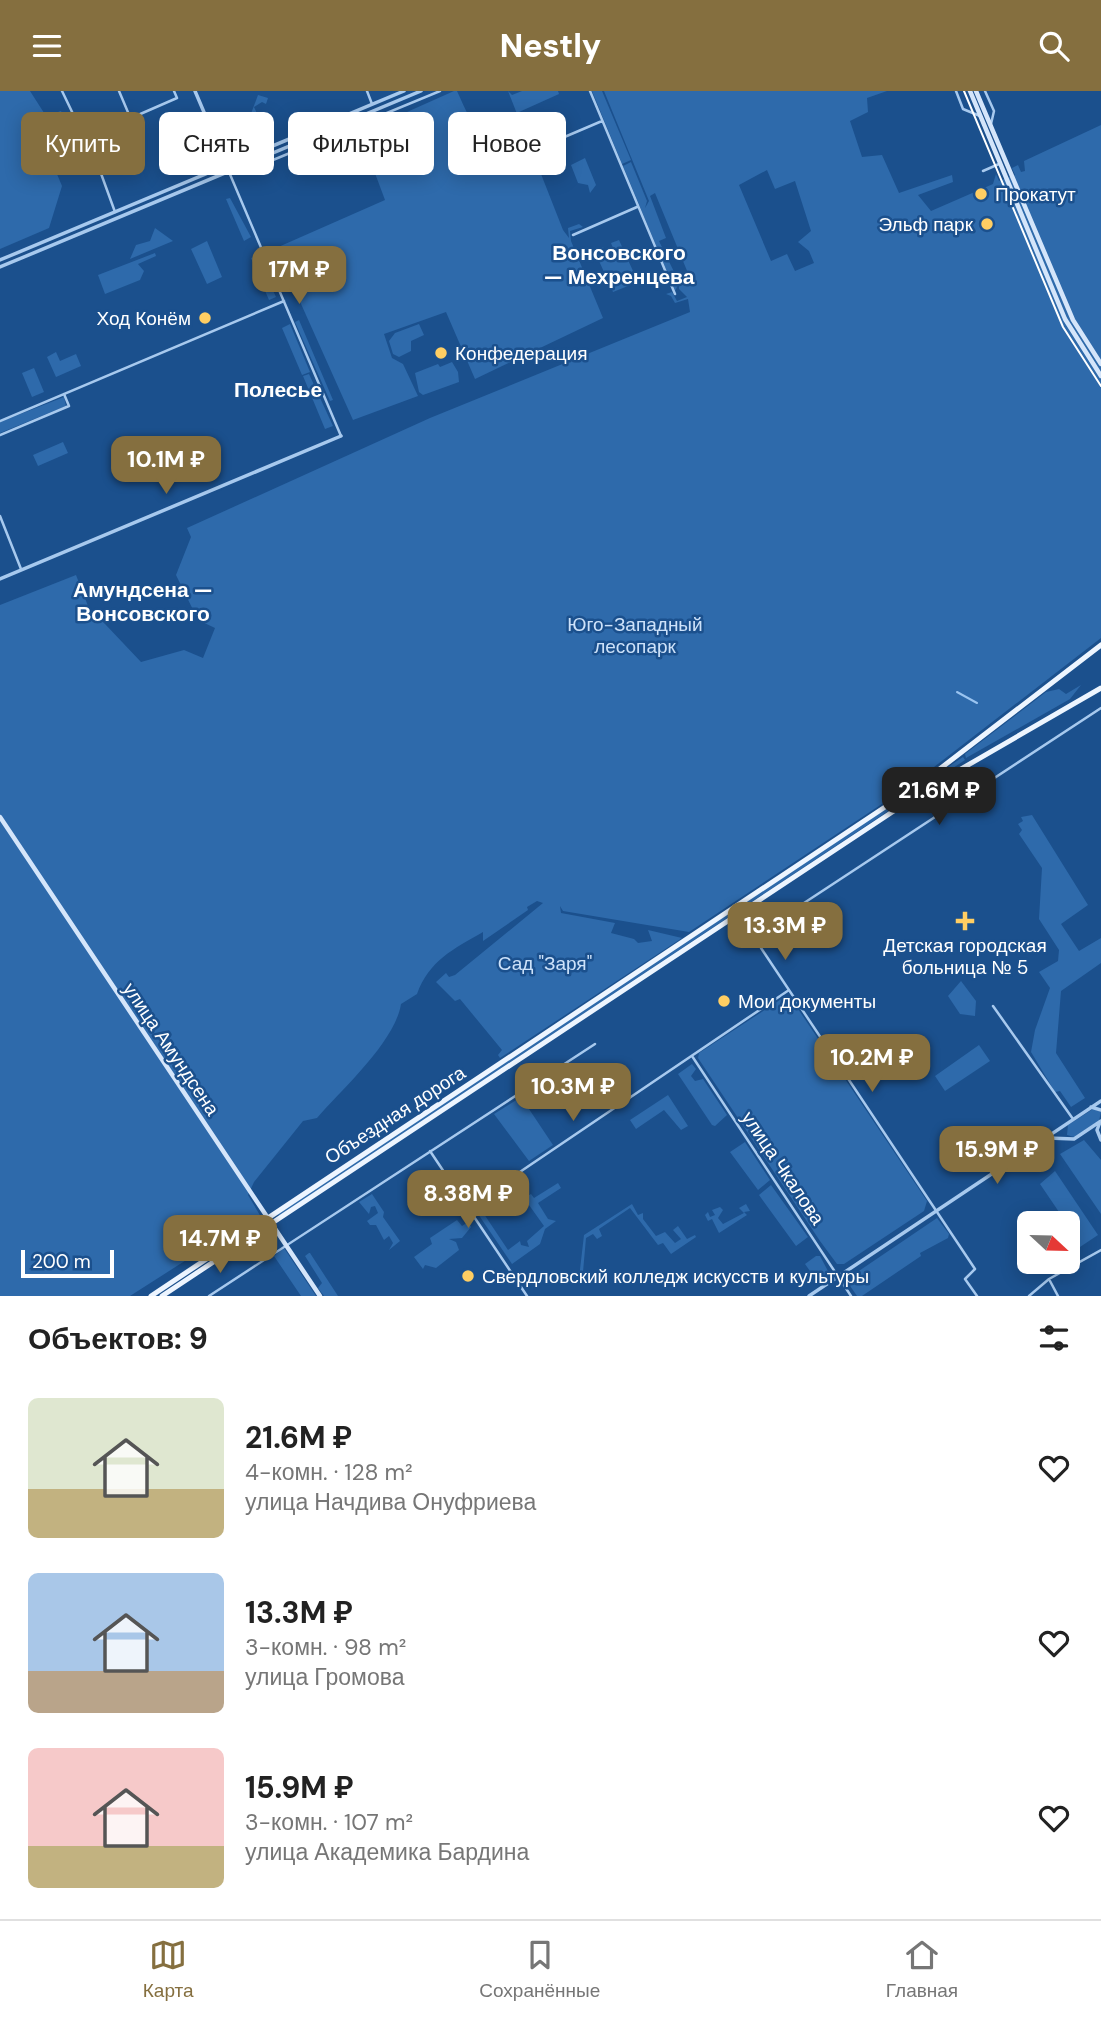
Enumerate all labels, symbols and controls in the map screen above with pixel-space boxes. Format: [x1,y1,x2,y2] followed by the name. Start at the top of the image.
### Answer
[500,25,601,67] text: Nestly
[28,27,66,65] icon: menu
[1035,27,1073,65] icon: search
[21,112,145,175] chip: Купить
[159,112,274,175] chip: Снять
[288,112,434,175] chip: Фильтры
[448,112,566,175] chip: Новое
[995,182,1076,207] place label: Прокатут
[973,186,989,202] marker: Прокатут
[879,212,974,237] place label: Эльф парк
[979,216,995,232] marker: Эльф парк
[544,239,695,291] district label: Вонсовского — Мехренцева
[250,247,348,306] pin: 17M ₽
[268,254,330,284] text: 17M ₽
[96,306,191,331] place label: Ход Конём
[197,310,213,326] marker: Ход Конём
[455,341,587,366] place label: Конфедерация
[433,345,449,361] marker: Конфедерация
[234,376,322,404] district label: Полесье
[101,437,231,496] pin: 10.1M ₽
[127,444,205,474] text: 10.1M ₽
[73,576,213,628] district label: Амундсена — Вонсовского
[567,612,703,659] park label: Юго-Западный лесопарк
[874,767,1004,827] pin: 21.6M ₽
[898,775,980,805] text: 21.6M ₽
[720,903,850,962] pin: 13.3M ₽
[744,910,826,940] text: 13.3M ₽
[955,911,975,931] marker: Детская городская больница № 5
[883,933,1047,980] place label: Детская городская больница № 5
[498,951,592,976] park label: Сад "Заря"
[117,978,225,1121] street label: улица Амундсена
[738,989,876,1014] place label: Мои документы
[716,993,732,1009] marker: Мои документы
[807,1035,937,1094] pin: 10.2M ₽
[830,1042,914,1072] text: 10.2M ₽
[320,1060,470,1170] street label: Объездная дорога
[508,1063,638,1123] pin: 10.3M ₽
[531,1071,615,1101] text: 10.3M ₽
[736,1106,830,1230] street label: улица Чкалова
[932,1127,1062,1186] pin: 15.9M ₽
[955,1134,1039,1164] text: 15.9M ₽
[403,1171,533,1230] pin: 8.38M ₽
[423,1178,513,1208] text: 8.38M ₽
[1017,1211,1080,1274] north arrow
[1017,1211,1080,1274] map controls
[155,1215,285,1275] pin: 14.7M ₽
[179,1223,261,1253] text: 14.7M ₽
[21,1247,114,1279] scale bar
[32,1249,91,1274] text: 200 m
[482,1264,869,1289] place label: Свердловский колледж искусств и культуры
[460,1268,476,1284] marker: Свердловский колледж искусств и культуры
[28,1319,208,1358] text: Объектов: 9
[1035,1319,1073,1357] icon: filters
[245,1418,352,1457] text: 21.6M ₽
[84,1426,168,1510] icon: home
[1035,1449,1073,1487] icon: heart
[245,1457,413,1487] text: 4-комн. · 128 m²
[245,1487,536,1517] text: улица Начдива Онуфриева
[245,1593,353,1632] text: 13.3M ₽
[84,1601,168,1685] icon: home
[1035,1624,1073,1662] icon: heart
[245,1632,406,1662] text: 3-комн. · 98 m²
[245,1662,404,1692] text: улица Громова
[245,1768,354,1807] text: 15.9M ₽
[84,1776,168,1860] icon: home
[1035,1799,1073,1837] icon: heart
[245,1807,413,1837] text: 3-комн. · 107 m²
[245,1837,529,1867] text: улица Академика Бардина
[143,1936,194,2003] tab: Карта
[479,1936,600,2003] tab: Сохранённые
[886,1936,958,2003] tab: Главная

